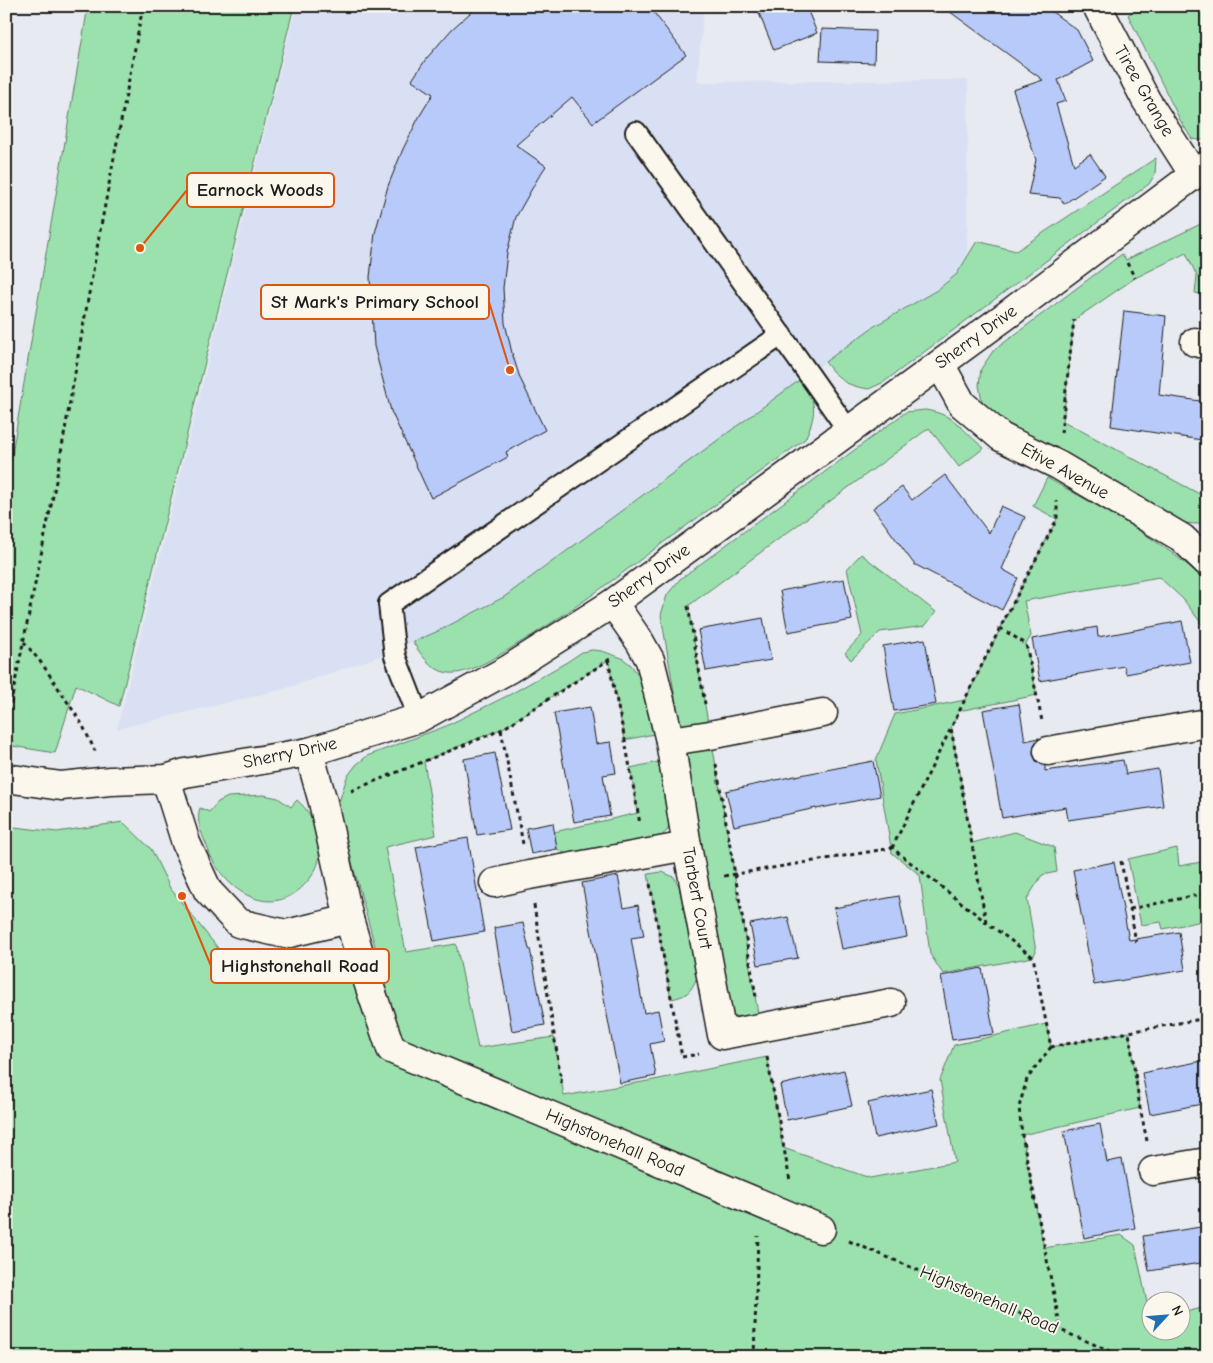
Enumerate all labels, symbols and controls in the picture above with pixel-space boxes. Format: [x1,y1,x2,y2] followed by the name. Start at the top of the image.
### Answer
[1109,42,1179,140] street label: Tiree Grange
[187,173,334,207] callout: Earnock Woods
[197,179,323,201] text: Earnock Woods
[261,285,489,319] callout: St Mark's Primary School
[271,291,479,313] text: St Mark's Primary School
[931,300,1021,374] street label: Sherry Drive
[1017,438,1113,504] street label: Etive Avenue
[604,539,694,613] street label: Sherry Drive
[241,733,339,773] street label: Sherry Drive
[678,845,716,951] street label: Tarbert Court
[211,949,389,983] callout: Highstonehall Road
[221,955,379,977] text: Highstonehall Road
[543,1104,687,1182] street label: Highstonehall Road
[917,1261,1061,1339] street label: Highstonehall Road
[1140,1290,1190,1340] north arrow
[1168,1303,1187,1318] text: N

